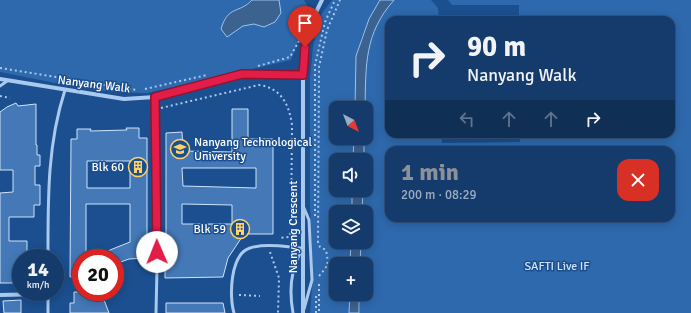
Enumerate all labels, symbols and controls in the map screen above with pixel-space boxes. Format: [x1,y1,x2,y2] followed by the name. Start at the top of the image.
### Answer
[288,6,322,47] pin
[294,12,316,34] icon: arrive
[467,30,526,64] text: 90 m
[401,32,453,84] icon: right
[467,64,577,86] text: Nanyang Walk
[57,73,131,96] street label: Nanyang Walk
[329,101,373,145] north arrow
[329,101,373,301] map controls
[456,108,478,130] icon: left
[498,108,520,130] icon: ahead
[540,108,562,130] icon: ahead
[582,108,604,130] icon: right
[194,135,312,164] place label: Nanyang Technological University
[169,138,191,160] school or university icon: Nanyang Technological University
[329,153,373,197] button: sound
[127,156,149,178] building icon: Blk 60
[401,157,459,187] text: 1 min
[617,159,659,201] button: close
[92,160,124,175] place label: Blk 60
[286,181,301,273] street label: Nanyang Crescent
[401,187,477,203] text: 200 m · 08:29
[329,205,373,249] button: layers
[229,218,251,240] building icon: Blk 59
[194,222,226,237] place label: Blk 59
[136,231,178,273] position arrow
[72,249,124,301] speed limit sign: 20
[27,257,49,282] text: 14
[329,257,373,301] button: +
[524,259,590,274] park label: SAFTI Live IF
[27,279,49,291] text: km/h

